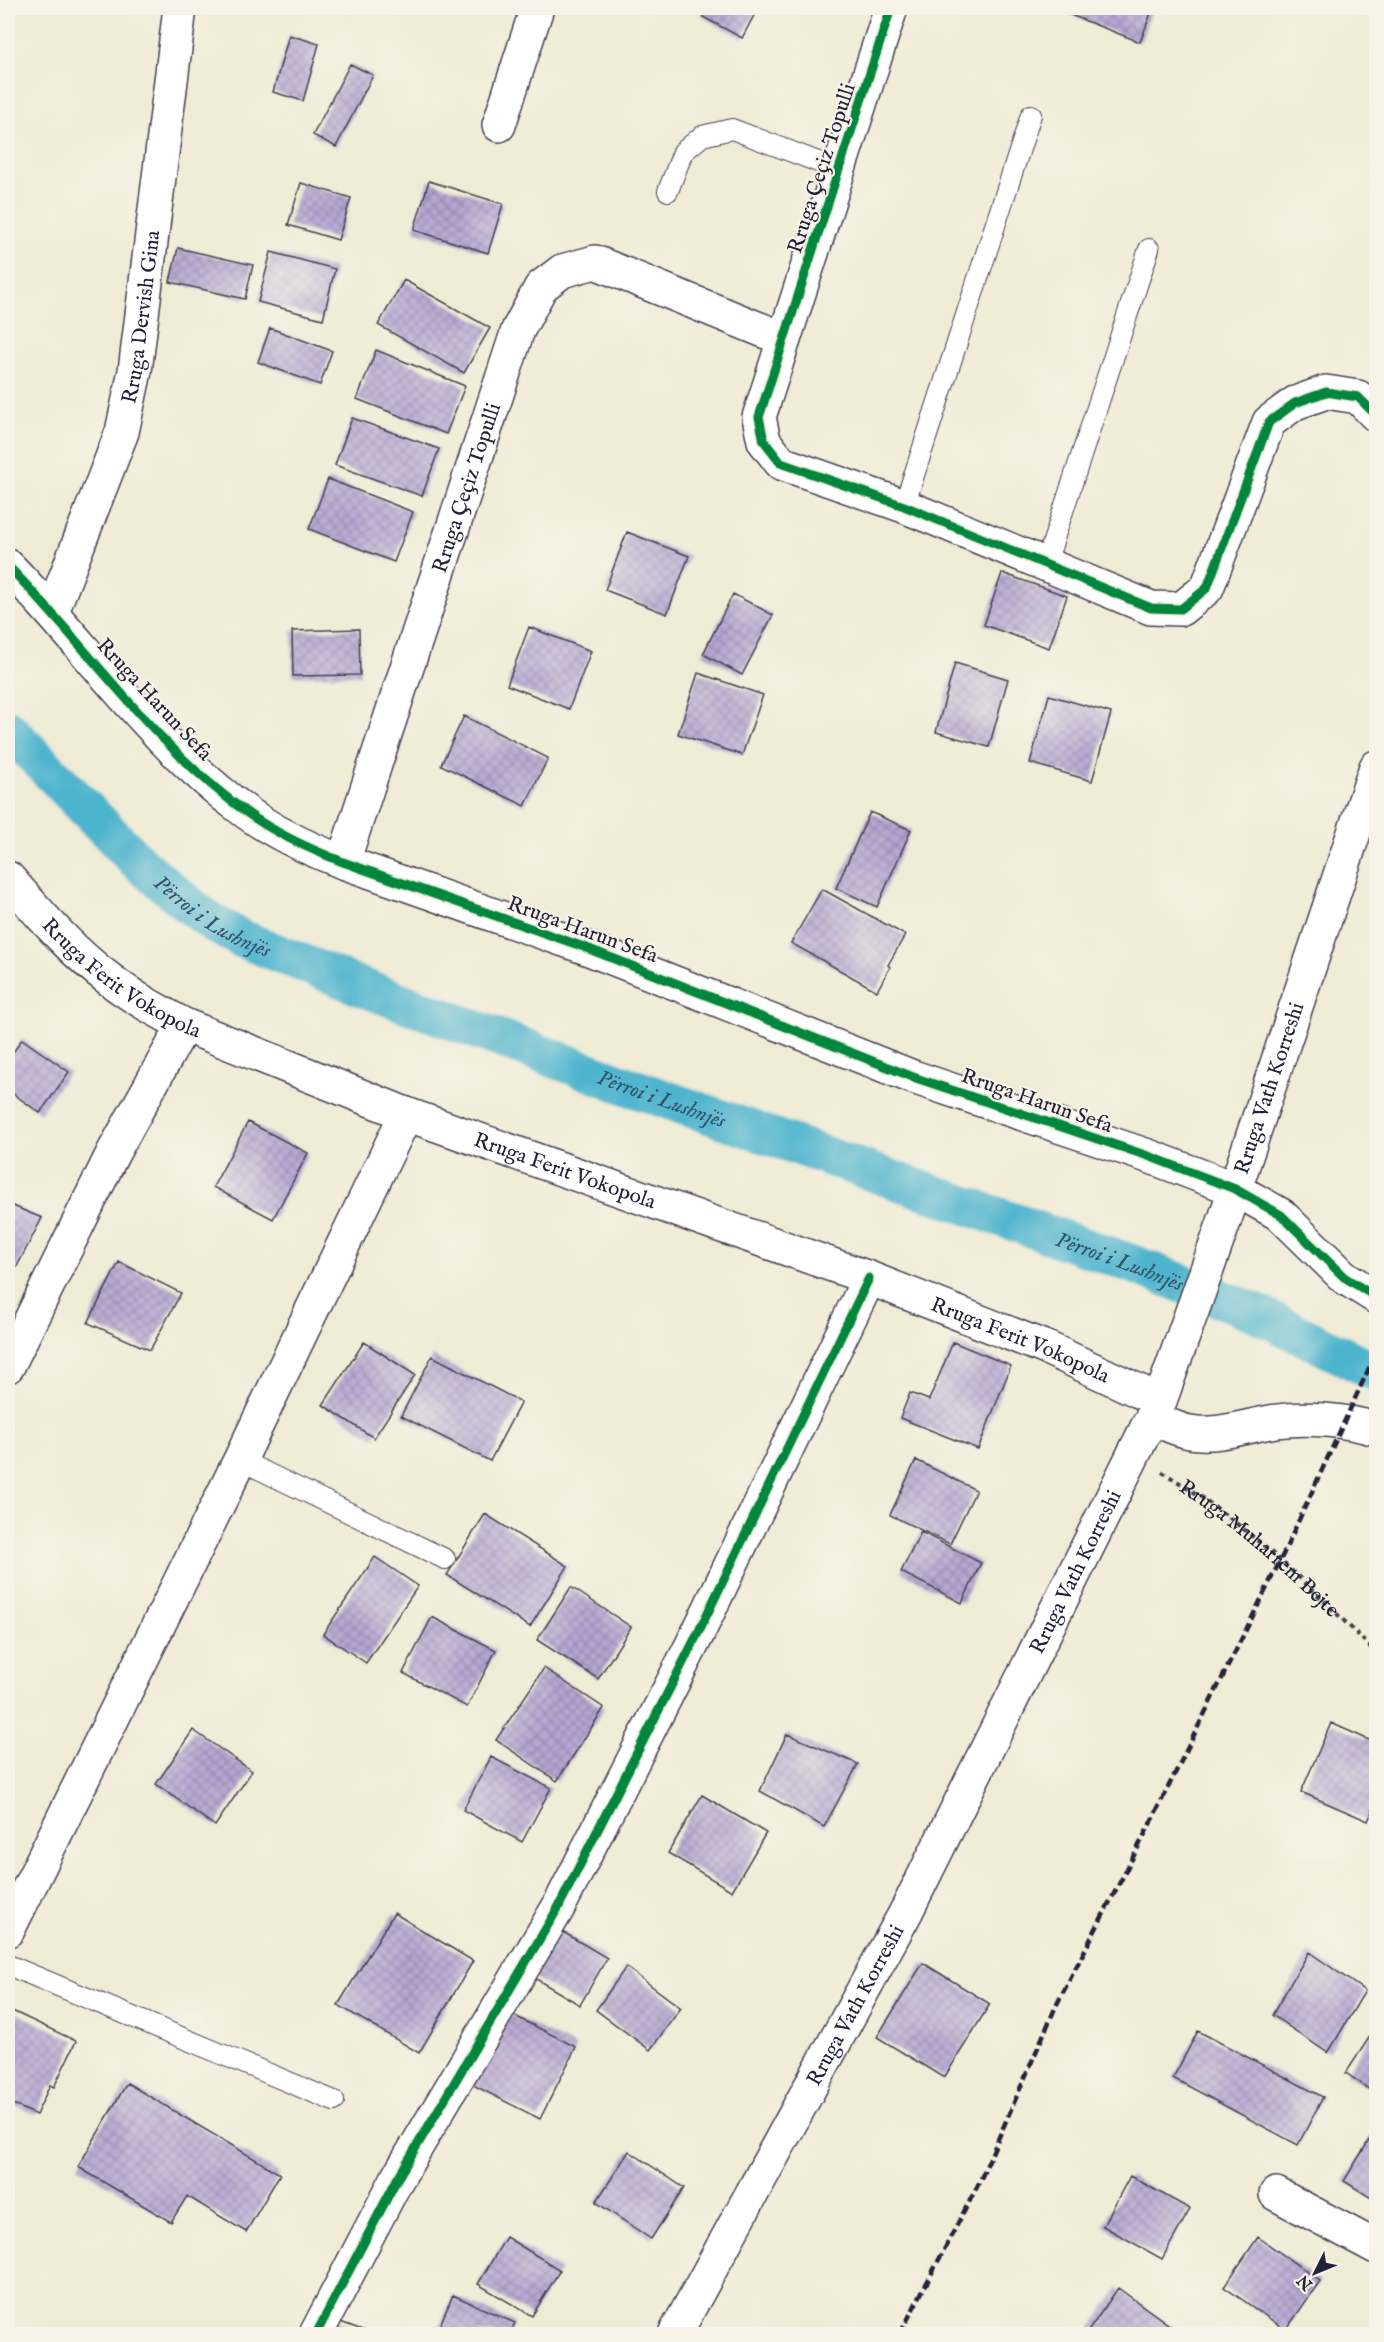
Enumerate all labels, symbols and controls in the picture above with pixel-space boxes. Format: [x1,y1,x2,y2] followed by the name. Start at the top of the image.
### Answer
[782,80,863,257] street label: Rruga Çeçiz Topulli
[116,228,167,406] street label: Rruga Dervish Gina
[427,400,508,577] street label: Rruga Çeçiz Topulli
[90,633,218,768] street label: Rruga Harun Sefa
[147,869,275,965] water label: Përroi i Lushnjës
[504,891,662,970] street label: Rruga Harun Sefa
[35,913,205,1046] street label: Rruga Ferit Vokopola
[1229,999,1311,1178] street label: Rruga Vath Korreshi
[957,1063,1117,1140] street label: Rruga Harun Sefa
[593,1064,730,1136] water label: Përroi i Lushnjës
[470,1127,660,1217] street label: Rruga Ferit Vokopola
[1052,1226,1188,1299] water label: Përroi i Lushnjës
[927,1292,1114,1391] street label: Rruga Ferit Vokopola
[1174,1474,1345,1624] street label: Rruga Muharrem Bejte
[1024,1486,1129,1659] street label: Rruga Vath Korreshi
[801,1920,911,2091] street label: Rruga Vath Korreshi
[1285,2243,1345,2303] north arrow
[1293,2270,1318,2294] text: N

